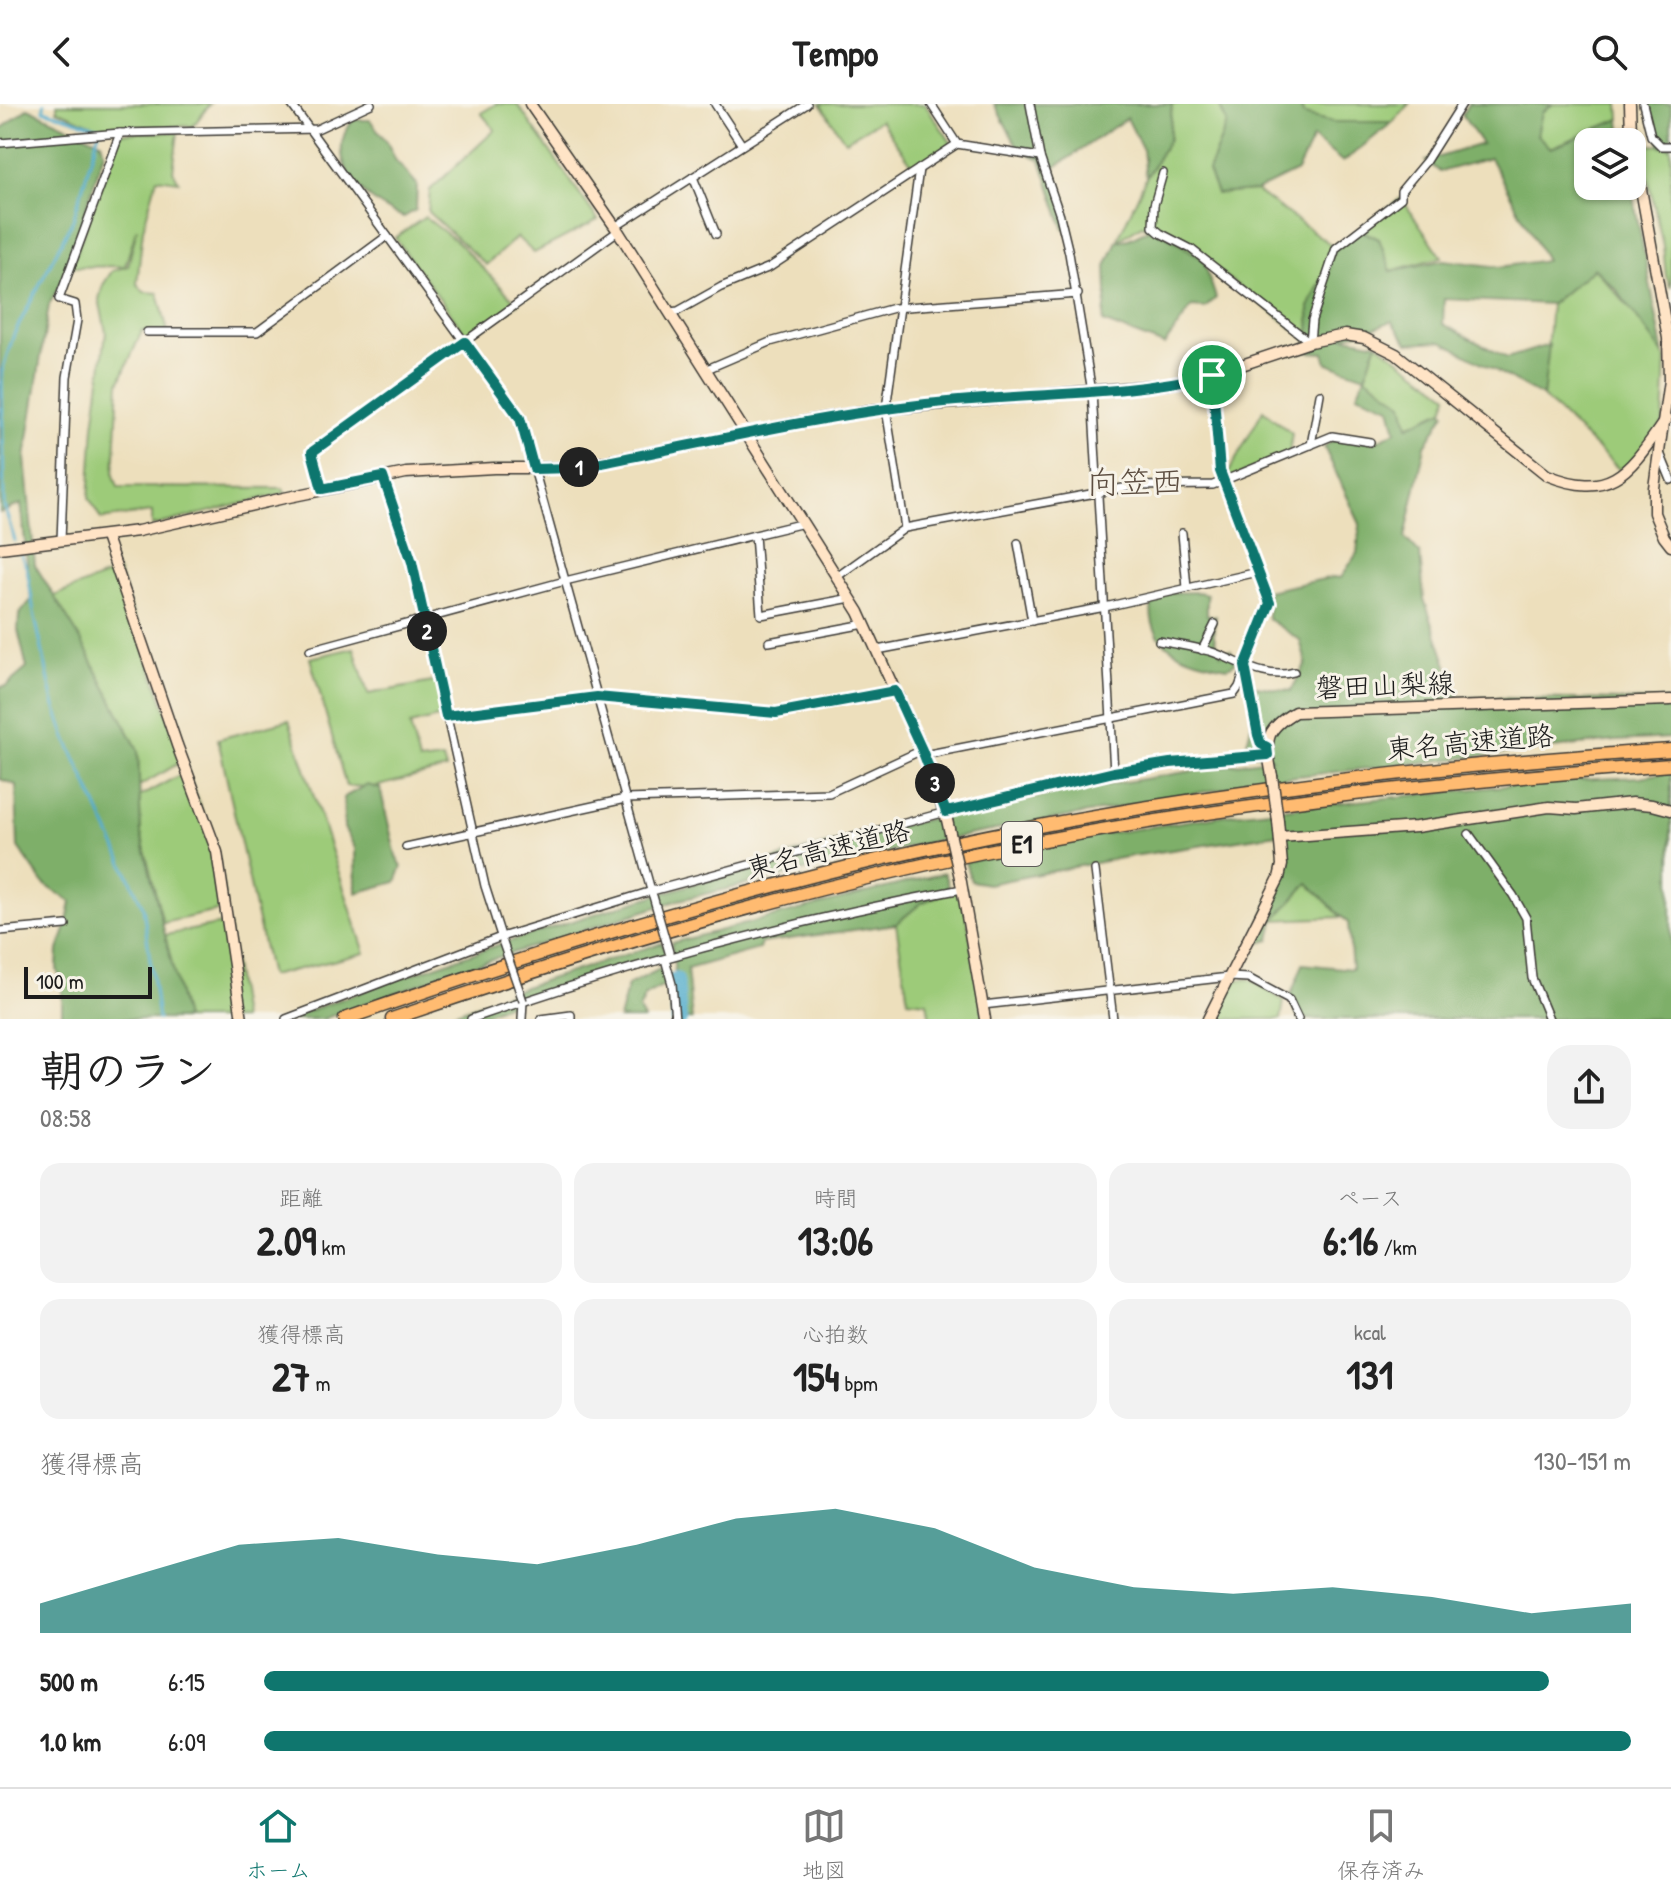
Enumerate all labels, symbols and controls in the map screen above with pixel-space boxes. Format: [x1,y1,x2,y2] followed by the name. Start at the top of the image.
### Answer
[793,28,878,77] text: Tempo
[40,30,84,74] icon: back
[1587,30,1631,74] icon: search
[1574,128,1646,200] map controls
[1574,128,1646,200] button: layers
[1178,341,1246,409] pin
[1190,353,1234,397] icon: arrive
[559,447,599,487] pin: 1
[575,452,583,482] text: 1
[1087,460,1183,503] district label: 向笠西
[407,611,447,651] pin: 2
[422,616,432,646] text: 2
[1314,664,1456,706] street label: 磐田山梨線
[1385,716,1555,768] street label: 東名高速道路
[915,763,955,803] pin: 3
[930,768,940,798] text: 3
[742,810,914,888] street label: 東名高速道路
[1002,822,1042,866] road number: E1
[24,963,152,999] scale bar
[36,966,84,996] text: 100 m
[40,1040,216,1100] text: 朝のラン
[1547,1045,1631,1129] button: share
[40,1100,91,1135] text: 08:58
[279,1183,323,1213] text: 距離
[813,1183,858,1213] text: 時間
[1337,1183,1402,1213] text: ペース
[257,1213,317,1267] text: 2.09
[798,1213,873,1267] text: 13:06
[1323,1213,1378,1267] text: 6:16
[317,1232,346,1262] text: km
[1378,1232,1417,1262] text: /km
[1354,1317,1386,1347] text: kcal
[257,1319,345,1349] text: 獲得標高
[802,1319,869,1349] text: 心拍数
[1346,1347,1393,1401] text: 131
[272,1349,310,1403] text: 27
[793,1349,839,1403] text: 154
[310,1368,330,1398] text: m
[839,1368,878,1398] text: bpm
[1534,1443,1631,1478] text: 130–151 m
[40,1446,144,1481] text: 獲得標高
[40,1664,98,1699] text: 500 m
[168,1664,205,1699] text: 6:15
[40,1724,101,1759] text: 1.0 km
[168,1724,206,1759] text: 6:09
[246,1804,311,1885] tab: ホーム
[802,1804,846,1885] tab: 地図
[1337,1804,1425,1885] tab: 保存済み

